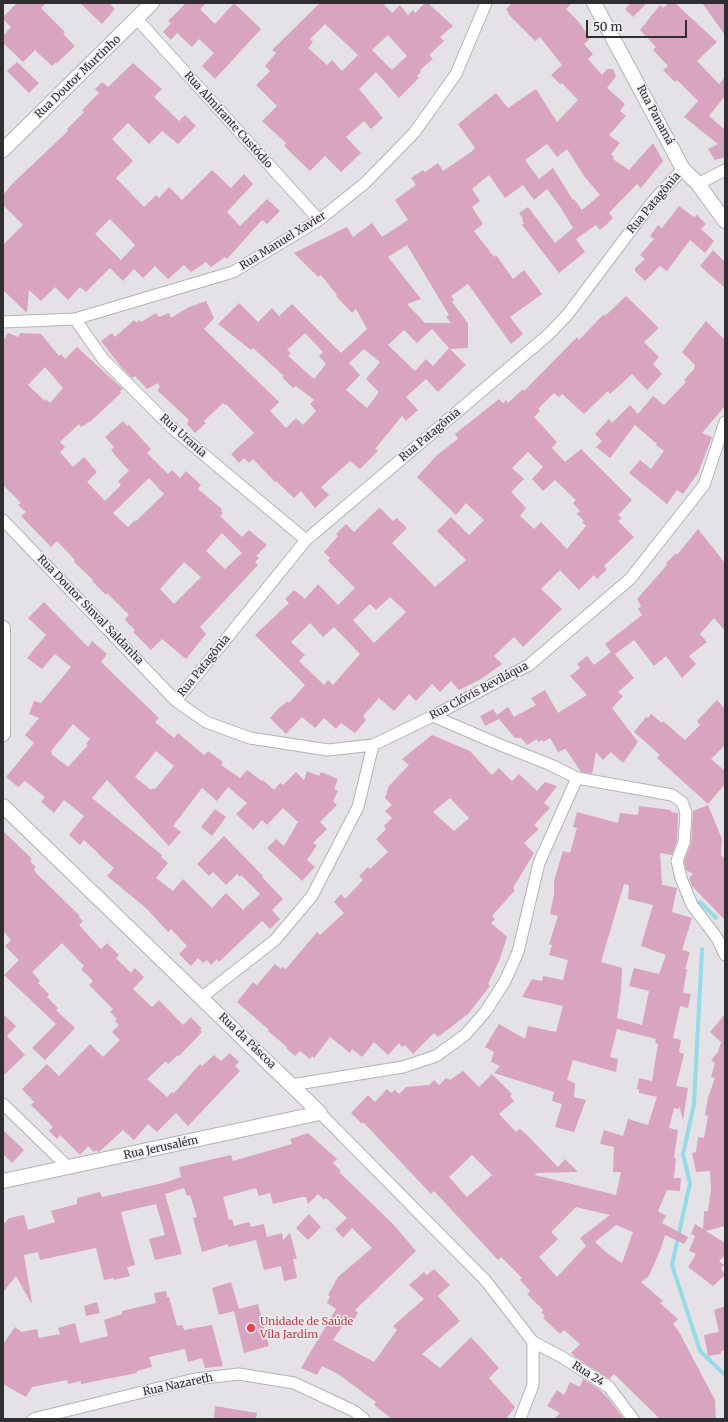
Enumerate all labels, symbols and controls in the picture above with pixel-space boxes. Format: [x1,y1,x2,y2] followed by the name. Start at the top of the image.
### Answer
[588,12,689,38] scale bar
[593,19,622,34] text: 50 m
[32,33,124,121] street label: Rua Doutor Murtinho
[181,69,275,171] street label: Rua Almirante Custódio
[634,83,676,147] street label: Rua Panamá
[625,170,683,236] street label: Rua Patagônia
[237,209,329,273] street label: Rua Manuel Xavier
[397,406,463,464] street label: Rua Patagônia
[157,412,209,460] street label: Rua Urania
[34,553,146,667] street label: Rua Doutor Sinval Saldanha
[175,632,233,700] street label: Rua Patagônia
[428,659,530,723] street label: Rua Clóvis Beviláqua
[216,1010,278,1072] street label: Rua da Páscoa
[123,1134,199,1162] street label: Rua Jerusalém
[260,1315,353,1341] place label: Unidade de Saúde Vila Jardim
[245,1322,257,1334] marker: Unidade de Saúde Vila Jardim
[569,1359,607,1389] street label: Rua 24
[142,1371,214,1399] street label: Rua Nazareth

